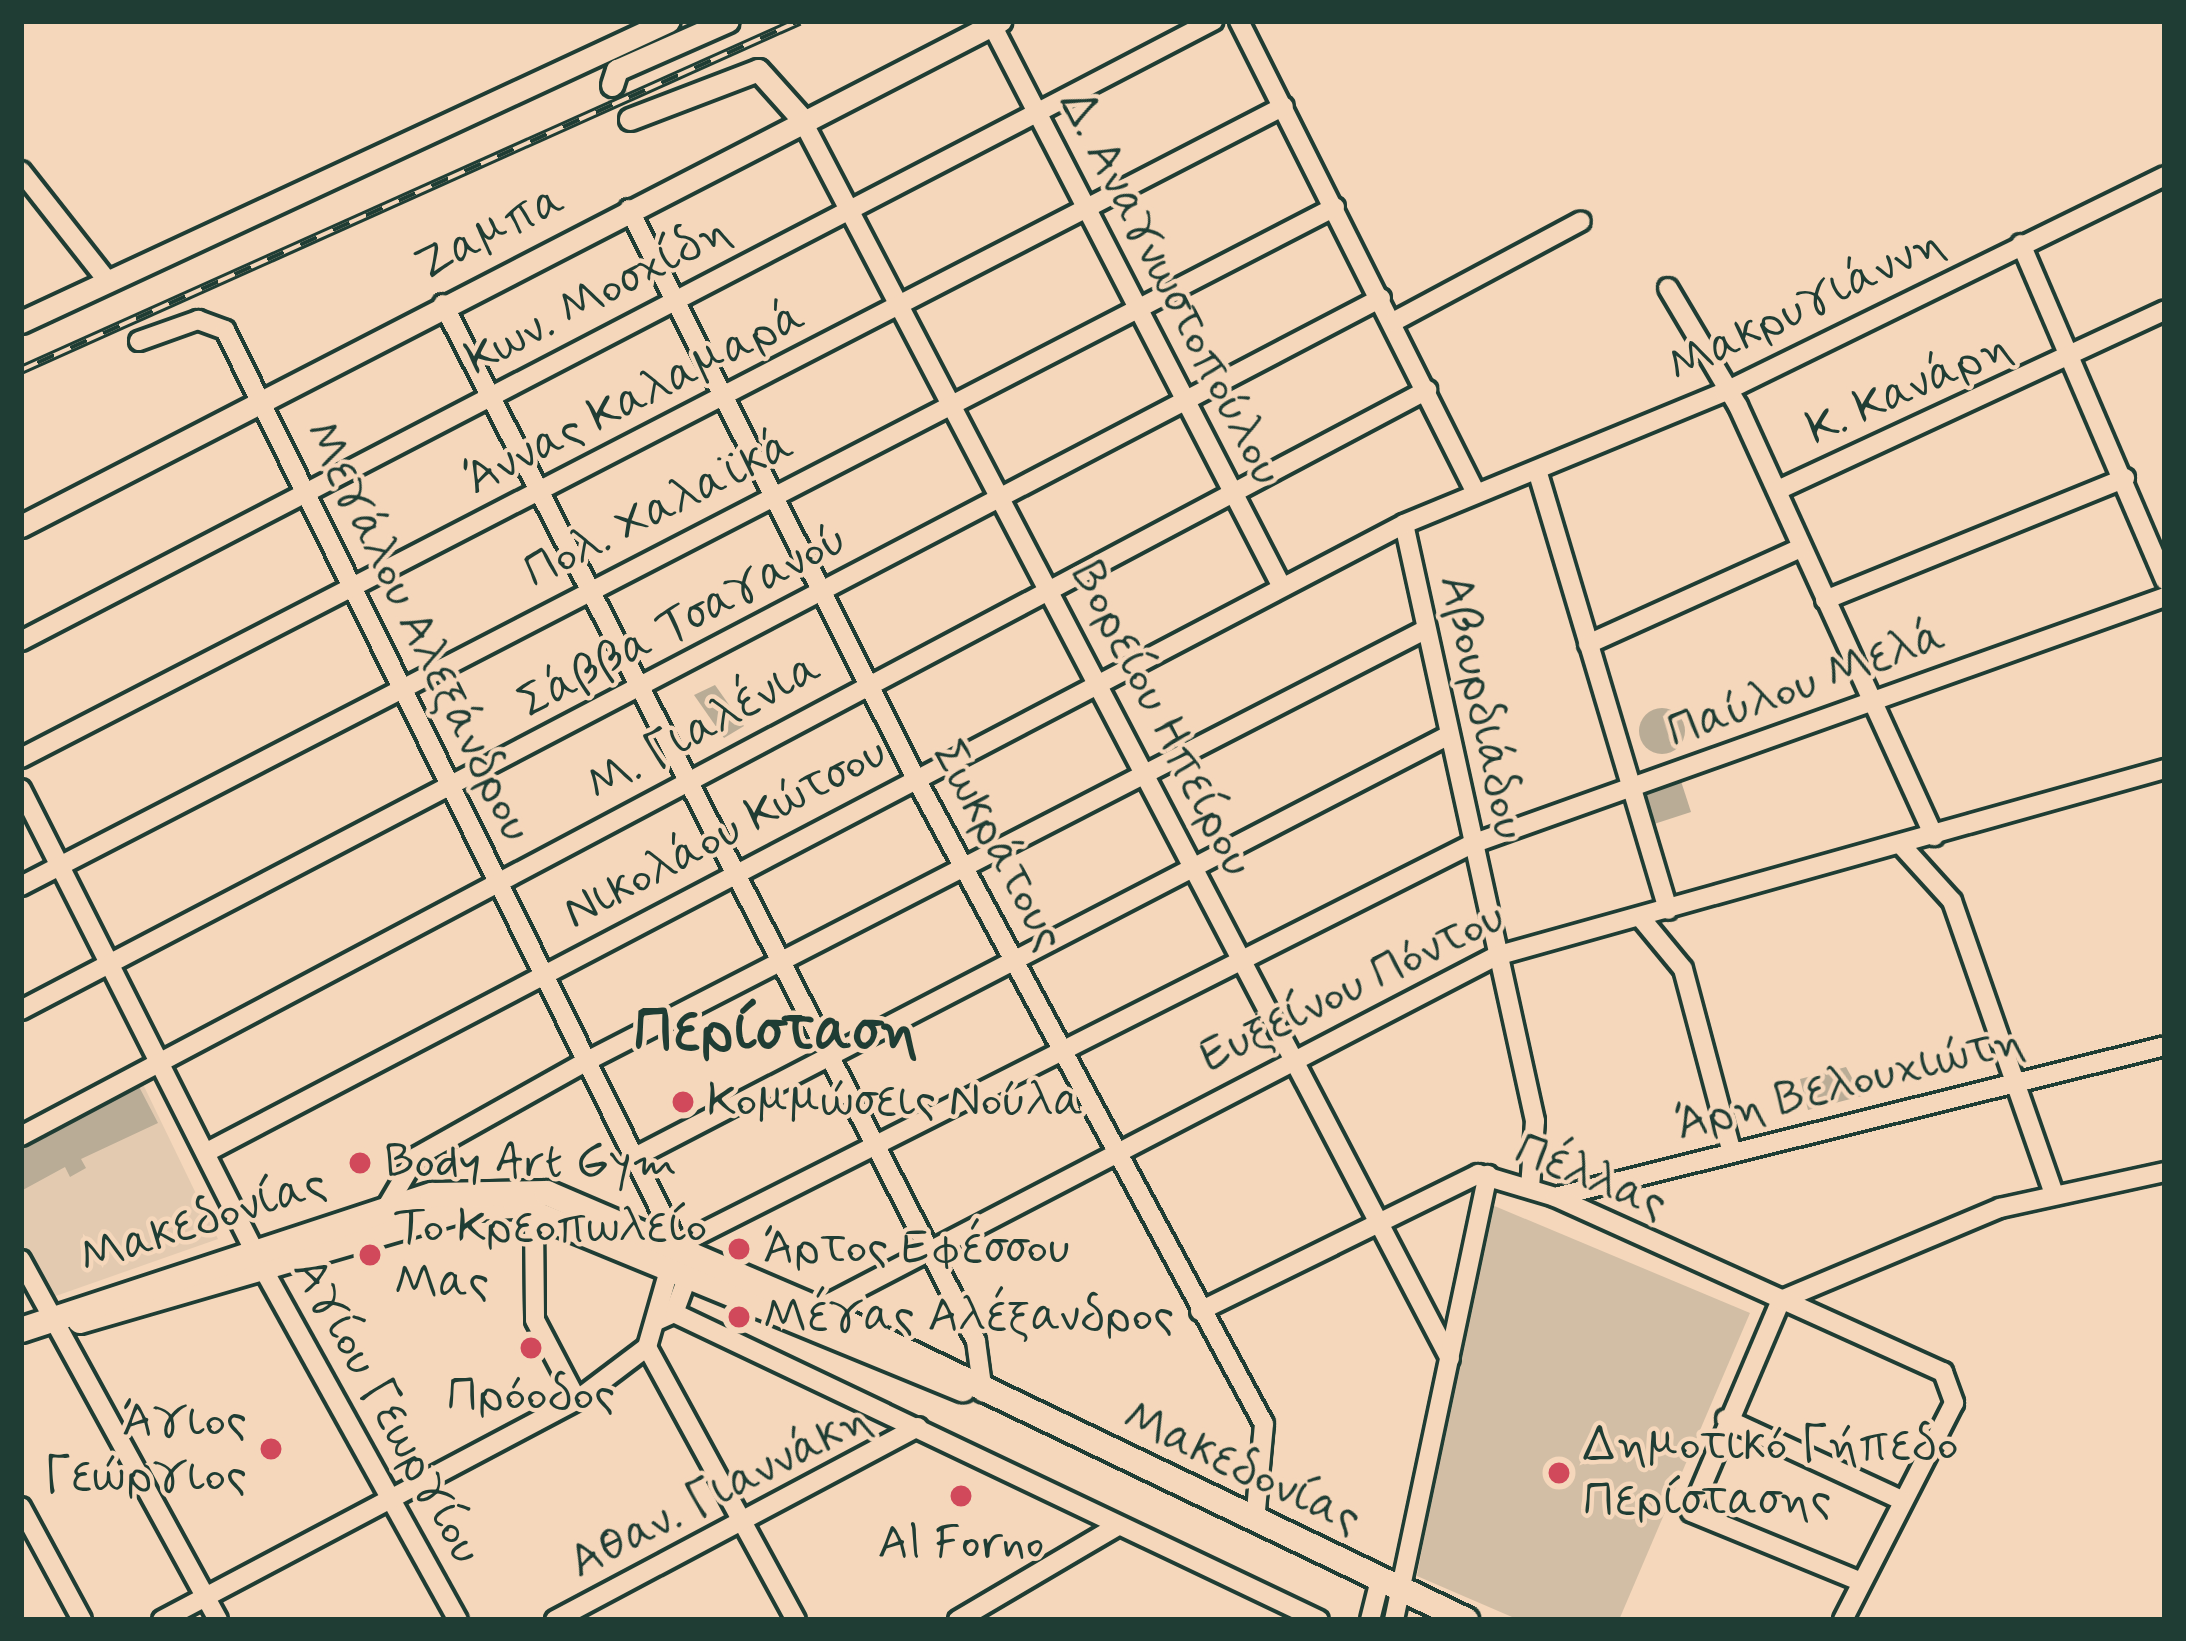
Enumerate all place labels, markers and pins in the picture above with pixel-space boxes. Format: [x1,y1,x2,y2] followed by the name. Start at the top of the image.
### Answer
[707,1073,1084,1131] place label: Κομμώσεις Νούλα
[670,1089,696,1115] marker: Κομμώσεις Νούλα
[384,1134,685,1192] place label: Body Art Gym
[347,1150,373,1176] marker: Body Art Gym
[394,1198,707,1311] place label: Το Κρεοπωλείο Μας
[763,1220,1070,1278] place label: Άρτος Εφέσσου
[726,1236,752,1262] marker: Άρτος Εφέσσου
[357,1242,383,1268] marker: Το Κρεοπωλείο Μας
[763,1288,1174,1346] place label: Μέγας Αλέξανδρος
[726,1304,752,1330] marker: Μέγας Αλέξανδρος
[518,1335,544,1361] marker: Πρόοδος
[447,1367,615,1425] place label: Πρόοδος
[44,1392,247,1505] place label: Άγιος Γεώργιος
[1583,1416,1958,1529] place label: Δημοτικό Γήπεδο Περίστασης
[258,1436,284,1462] marker: Άγιος Γεώργιος
[1546,1460,1572,1486] marker: Δημοτικό Γήπεδο Περίστασης
[948,1483,974,1509] marker: Al Forno
[873,1515,1049,1573] place label: Al Forno

